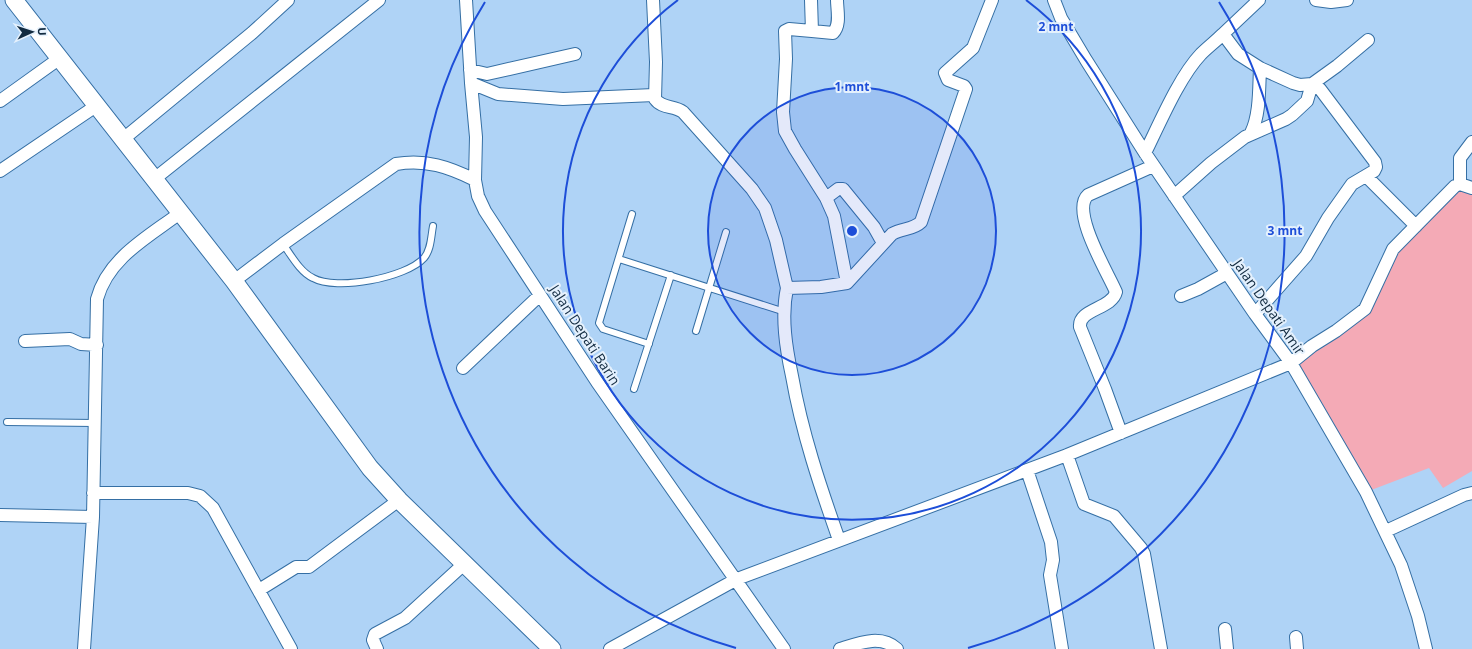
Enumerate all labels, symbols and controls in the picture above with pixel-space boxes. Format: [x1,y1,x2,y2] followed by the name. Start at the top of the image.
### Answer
[12,12,52,52] north arrow
[1039,18,1073,35] text: 2 mnt
[35,27,50,36] text: U
[835,78,869,95] text: 1 mnt
[1268,222,1302,239] text: 3 mnt
[845,224,859,238] centre of rings
[1228,253,1310,359] street label: Jalan Depati Amir
[545,279,625,389] street label: Jalan Depati Barin

